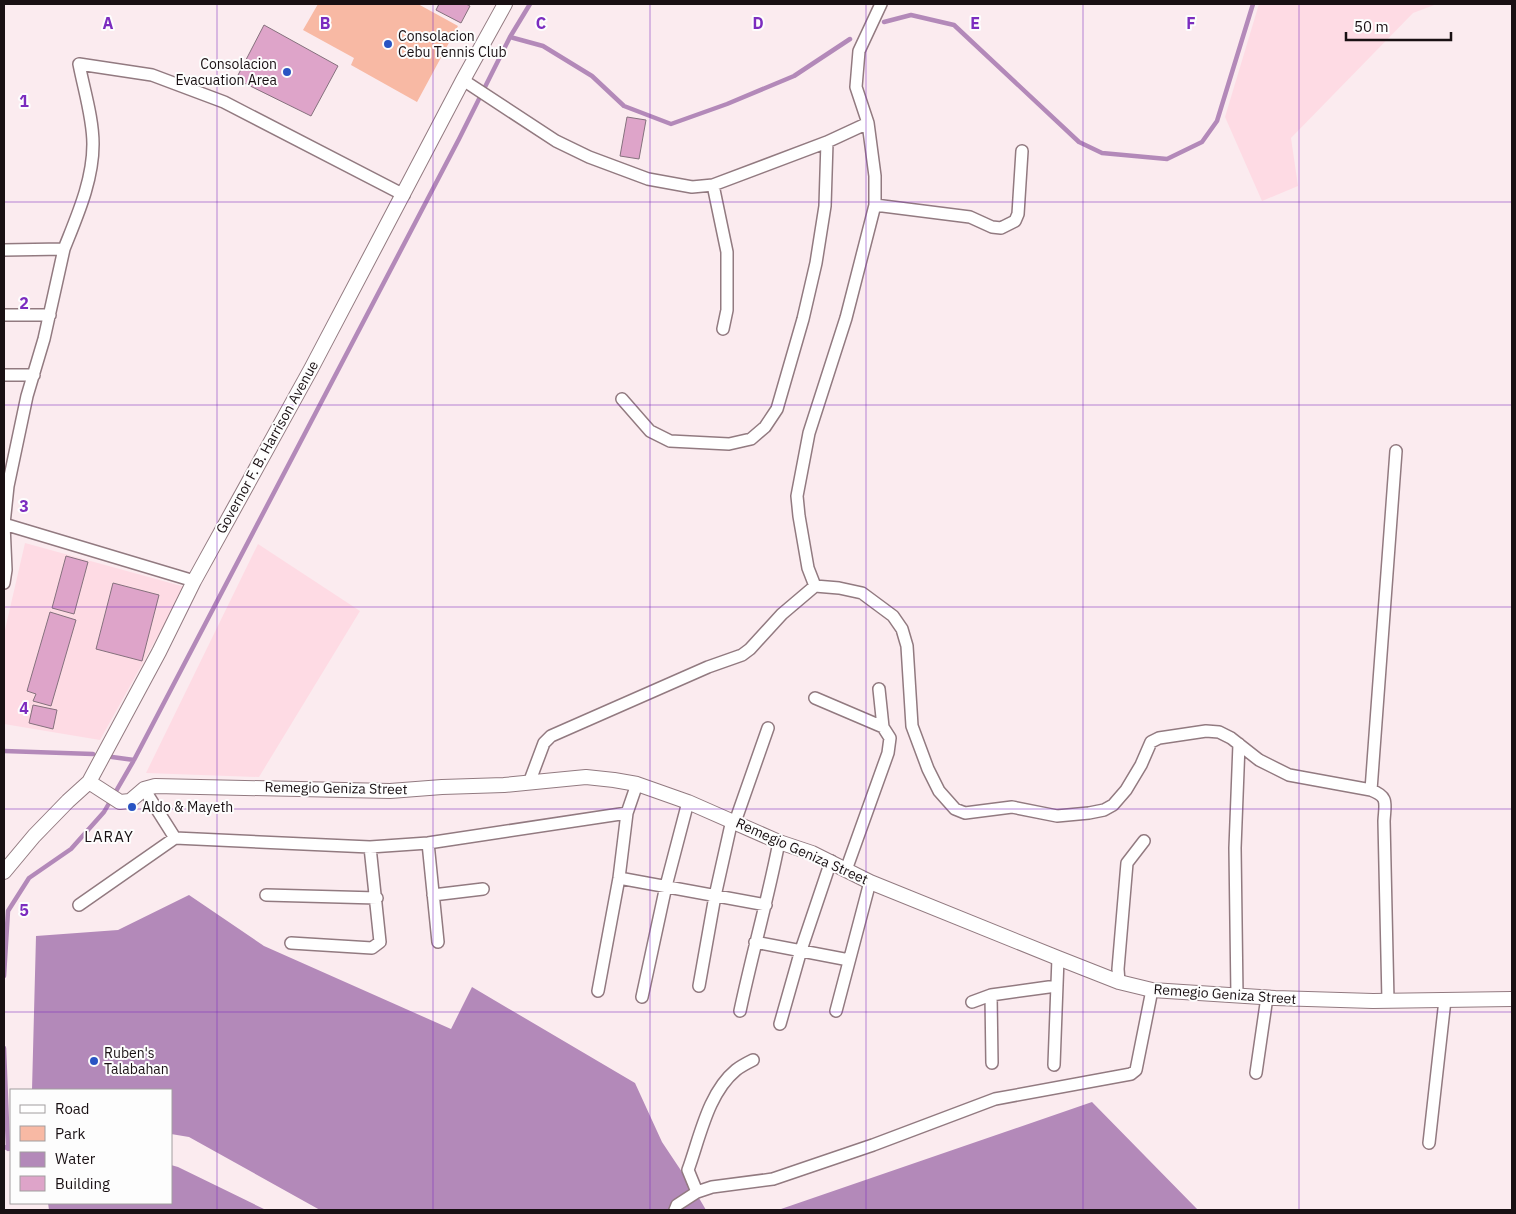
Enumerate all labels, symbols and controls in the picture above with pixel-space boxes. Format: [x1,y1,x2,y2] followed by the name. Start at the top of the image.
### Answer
[1346,10,1451,42] scale bar
[103,13,114,33] text: A
[320,13,331,33] text: B
[536,13,546,33] text: C
[752,13,764,33] text: D
[970,13,980,33] text: E
[1186,13,1196,33] text: F
[1354,17,1389,36] text: 50 m
[398,27,507,61] place label: Consolacion Cebu Tennis Club
[382,38,394,50] marker: Consolacion Cebu Tennis Club
[175,55,278,89] place label: Consolacion Evacuation Area
[281,66,293,78] marker: Consolacion Evacuation Area
[19,91,29,111] text: 1
[19,293,29,313] text: 2
[212,357,322,537] street label: Governor F. B. Harrison Avenue
[19,496,29,516] text: 3
[19,698,29,718] text: 4
[264,778,408,798] street label: Remegio Geniza Street
[142,798,233,816] place label: Aldo & Mayeth
[126,801,138,813] marker: Aldo & Mayeth
[733,814,871,888] street label: Remegio Geniza Street
[84,827,134,846] district label: LARAY
[19,900,29,920] text: 5
[1153,980,1297,1008] street label: Remegio Geniza Street
[104,1044,169,1078] place label: Ruben's Talabahan
[88,1055,100,1067] marker: Ruben's Talabahan
[10,1089,172,1204] legend
[55,1099,90,1118] text: Road
[55,1124,85,1143] text: Park
[55,1149,96,1168] text: Water
[55,1174,110,1193] text: Building

